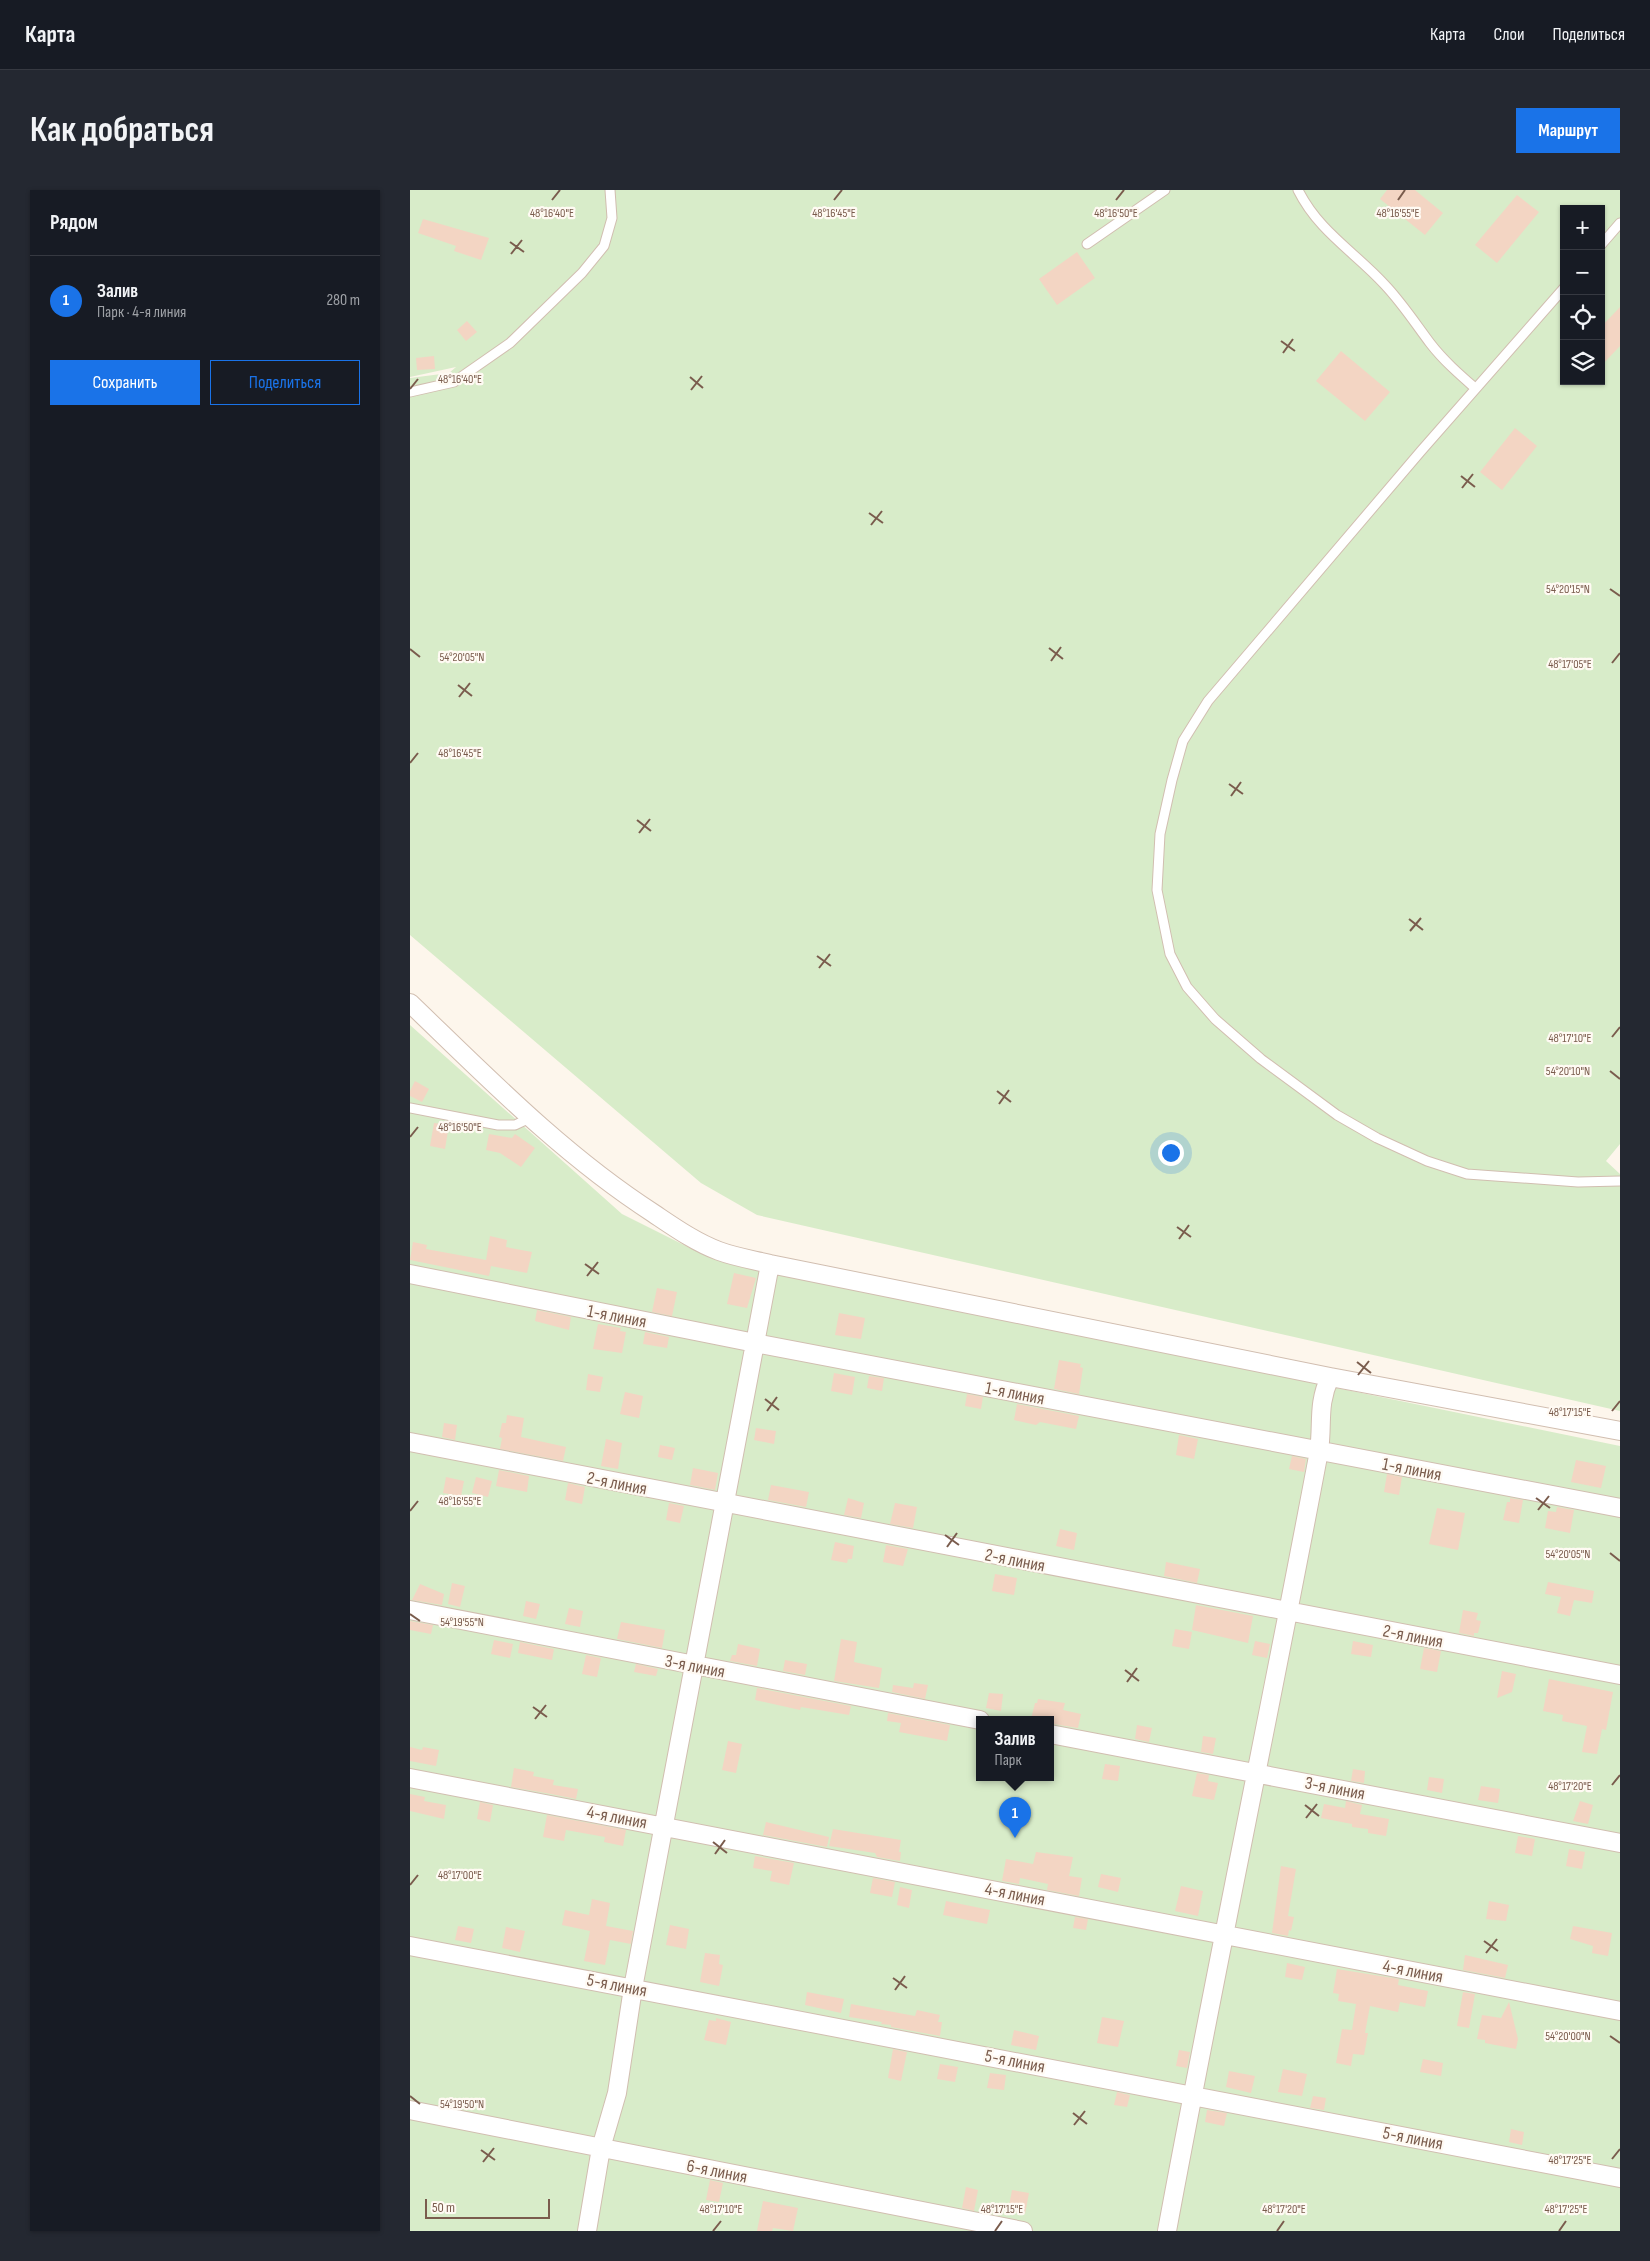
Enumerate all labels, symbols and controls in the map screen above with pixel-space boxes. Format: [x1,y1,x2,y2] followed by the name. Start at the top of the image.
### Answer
[25,20,75,49] text: Карта
[1430,24,1466,45] text: Карта
[1494,24,1525,45] text: Слои
[1553,24,1625,45] text: Поделиться
[1516,108,1620,153] button: Маршрут
[30,109,214,152] text: Как добраться
[1560,205,1605,385] map controls
[1560,205,1605,250] button: +
[530,206,574,221] text: 48°16'40"E
[812,206,856,221] text: 48°16'45"E
[1094,206,1138,221] text: 48°16'50"E
[1376,206,1420,221] text: 48°16'55"E
[50,210,98,235] text: Рядом
[1560,250,1605,295] button: −
[97,280,138,303] text: Залив
[63,291,69,310] text: 1
[326,291,360,310] text: 280 m
[1560,295,1605,340] button: locate
[97,303,186,322] text: Парк · 4-я линия
[1560,340,1605,385] button: layers
[50,360,200,405] button: Сохранить
[210,360,360,405] button: Поделиться
[438,372,482,387] text: 48°16'40"E
[1546,582,1590,597] text: 54°20'15"N
[440,650,484,665] text: 54°20'05"N
[1548,657,1592,672] text: 48°17'05"E
[438,746,482,761] text: 48°16'45"E
[1549,1031,1592,1046] text: 48°17'10"E
[1546,1064,1590,1079] text: 54°20'10"N
[438,1120,482,1135] text: 48°16'50"E
[1158,1140,1184,1166] your location
[586,1300,648,1332] street label: 1-я линия
[984,1377,1046,1409] street label: 1-я линия
[1549,1405,1591,1420] text: 48°17'15"E
[1381,1453,1443,1485] street label: 1-я линия
[585,1467,649,1500] street label: 2-я линия
[438,1494,482,1509] text: 48°16'55"E
[983,1544,1047,1577] street label: 2-я линия
[1546,1547,1590,1562] text: 54°20'05"N
[440,1615,484,1630] text: 54°19'55"N
[1381,1620,1445,1653] street label: 2-я линия
[663,1650,727,1683] street label: 3-я линия
[976,1716,1054,1781] popup
[995,1728,1035,1751] text: Залив
[995,1751,1021,1770] text: Парк
[1303,1772,1367,1805] street label: 3-я линия
[1548,1779,1592,1794] text: 48°17'20"E
[999,1797,1031,1838] pin: 1
[585,1801,649,1834] street label: 4-я линия
[438,1868,482,1883] text: 48°17'00"E
[983,1878,1047,1911] street label: 4-я линия
[1381,1955,1445,1988] street label: 4-я линия
[585,1969,649,2002] street label: 5-я линия
[1545,2029,1591,2044] text: 54°20'00"N
[983,2045,1047,2078] street label: 5-я линия
[440,2097,484,2112] text: 54°19'50"N
[1381,2122,1445,2155] street label: 5-я линия
[1548,2153,1592,2168] text: 48°17'25"E
[685,2155,749,2188] street label: 6-я линия
[425,2196,550,2219] scale bar
[432,2199,455,2216] text: 50 m
[700,2202,743,2217] text: 48°17'10"E
[981,2202,1023,2217] text: 48°17'15"E
[1262,2202,1306,2217] text: 48°17'20"E
[1544,2202,1588,2217] text: 48°17'25"E

